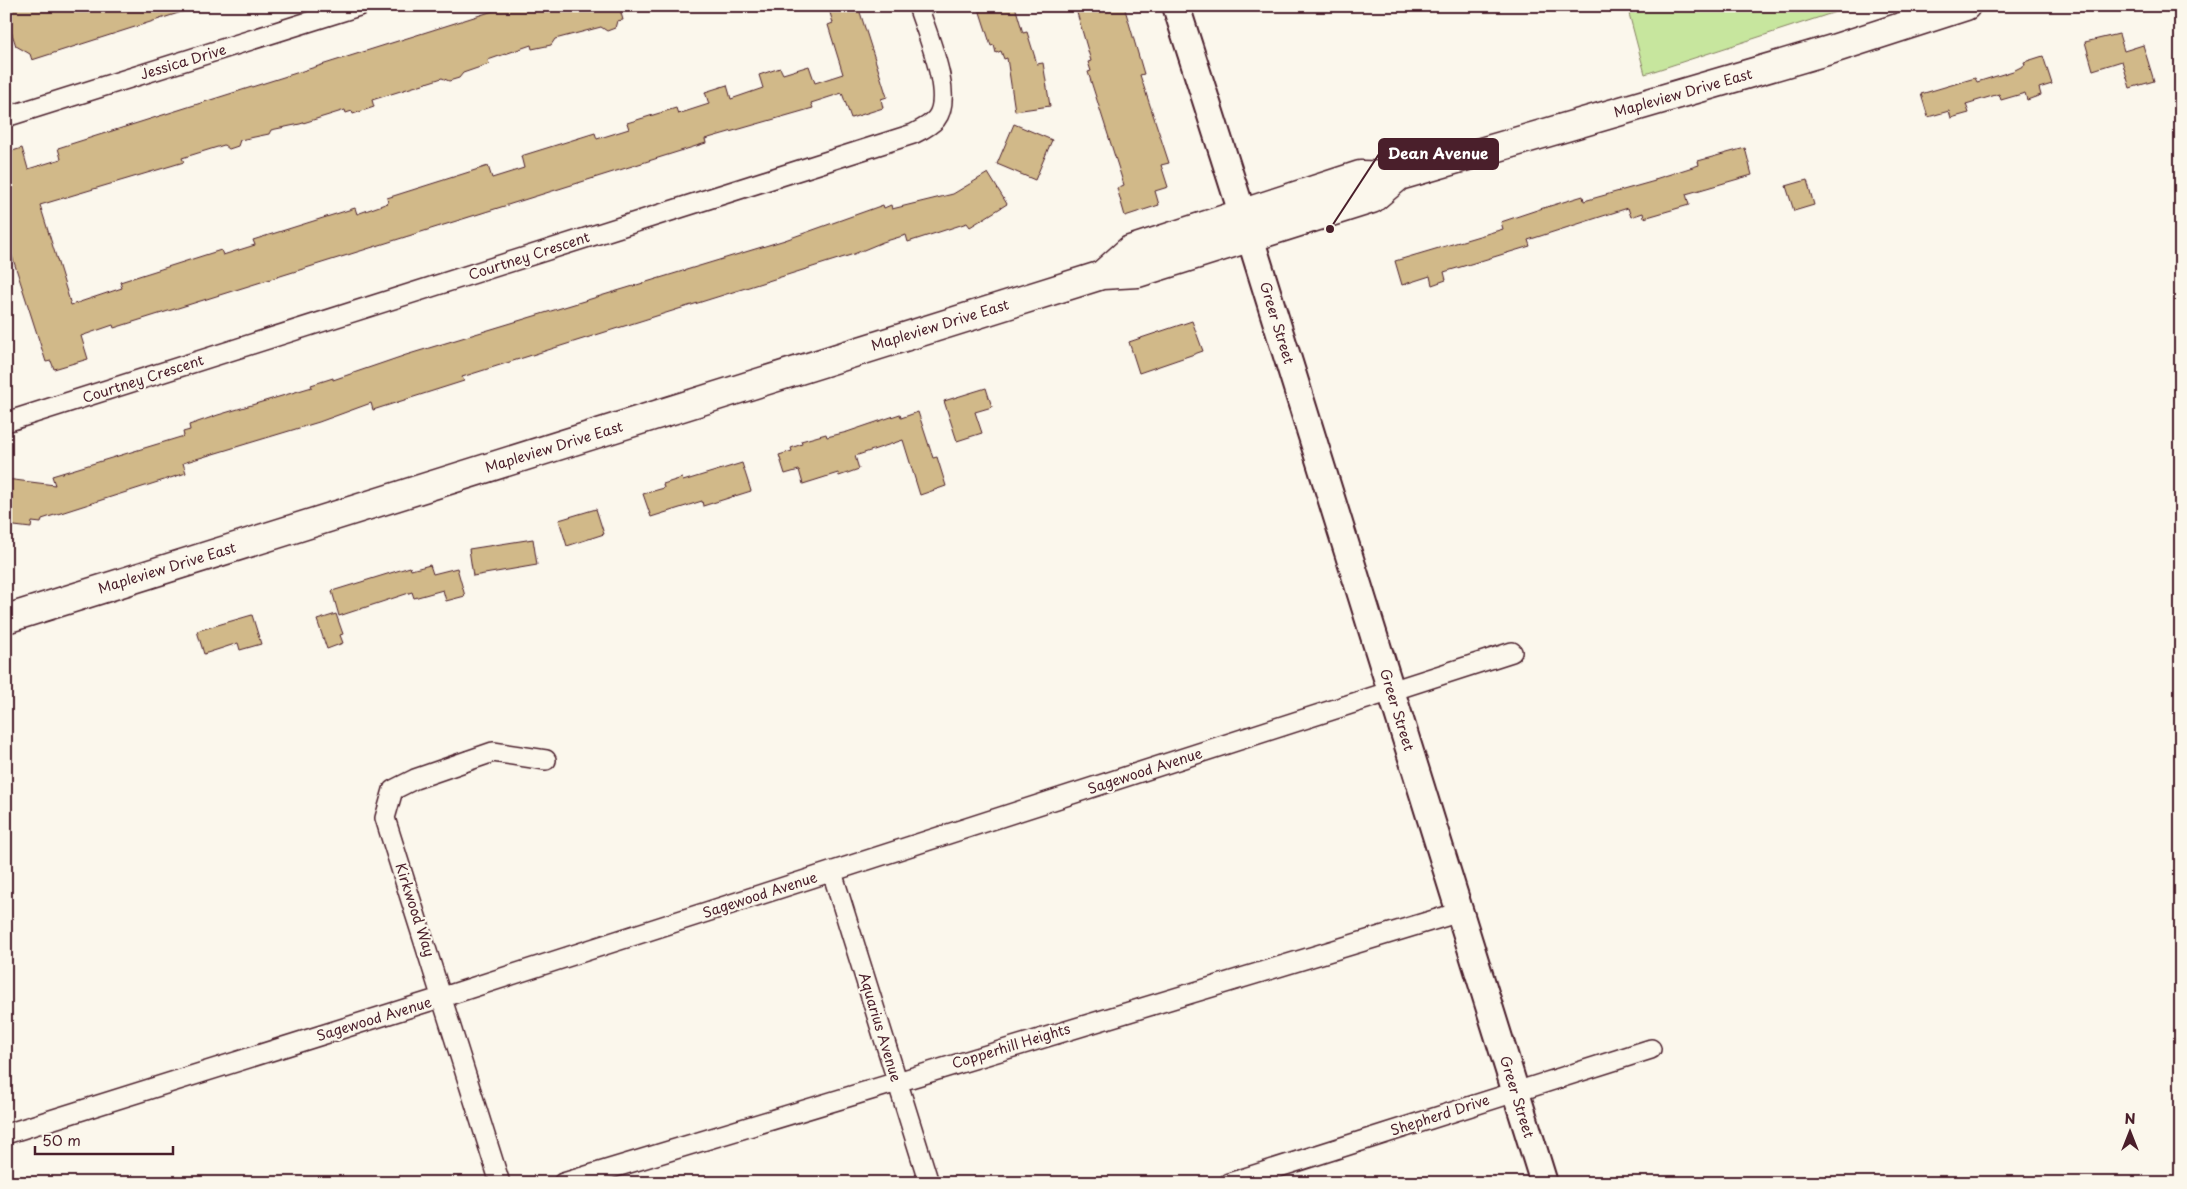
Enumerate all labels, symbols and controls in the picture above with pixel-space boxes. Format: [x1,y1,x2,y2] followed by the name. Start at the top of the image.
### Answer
[137,38,229,85] street label: Jessica Drive
[1611,63,1755,122] street label: Mapleview Drive East
[1379,139,1498,169] callout: Dean Avenue
[1388,141,1488,164] text: Dean Avenue
[466,226,592,285] street label: Courtney Crescent
[1255,279,1300,367] street label: Greer Street
[868,293,1012,355] street label: Mapleview Drive East
[80,349,206,408] street label: Courtney Crescent
[482,415,626,477] street label: Mapleview Drive East
[95,536,239,598] street label: Mapleview Drive East
[1375,666,1420,754] street label: Greer Street
[1085,742,1205,799] street label: Sagewood Avenue
[390,860,441,960] street label: Kirkwood Way
[700,866,820,923] street label: Sagewood Avenue
[854,970,907,1084] street label: Aquarius Avenue
[314,991,434,1046] street label: Sagewood Avenue
[949,1017,1073,1074] street label: Copperhill Heights
[1495,1053,1540,1141] street label: Greer Street
[1388,1089,1492,1140] street label: Shepherd Drive
[2104,1106,2154,1156] north arrow
[2124,1108,2136,1129] text: N
[35,1124,172,1156] scale bar
[42,1128,81,1151] text: 50 m

